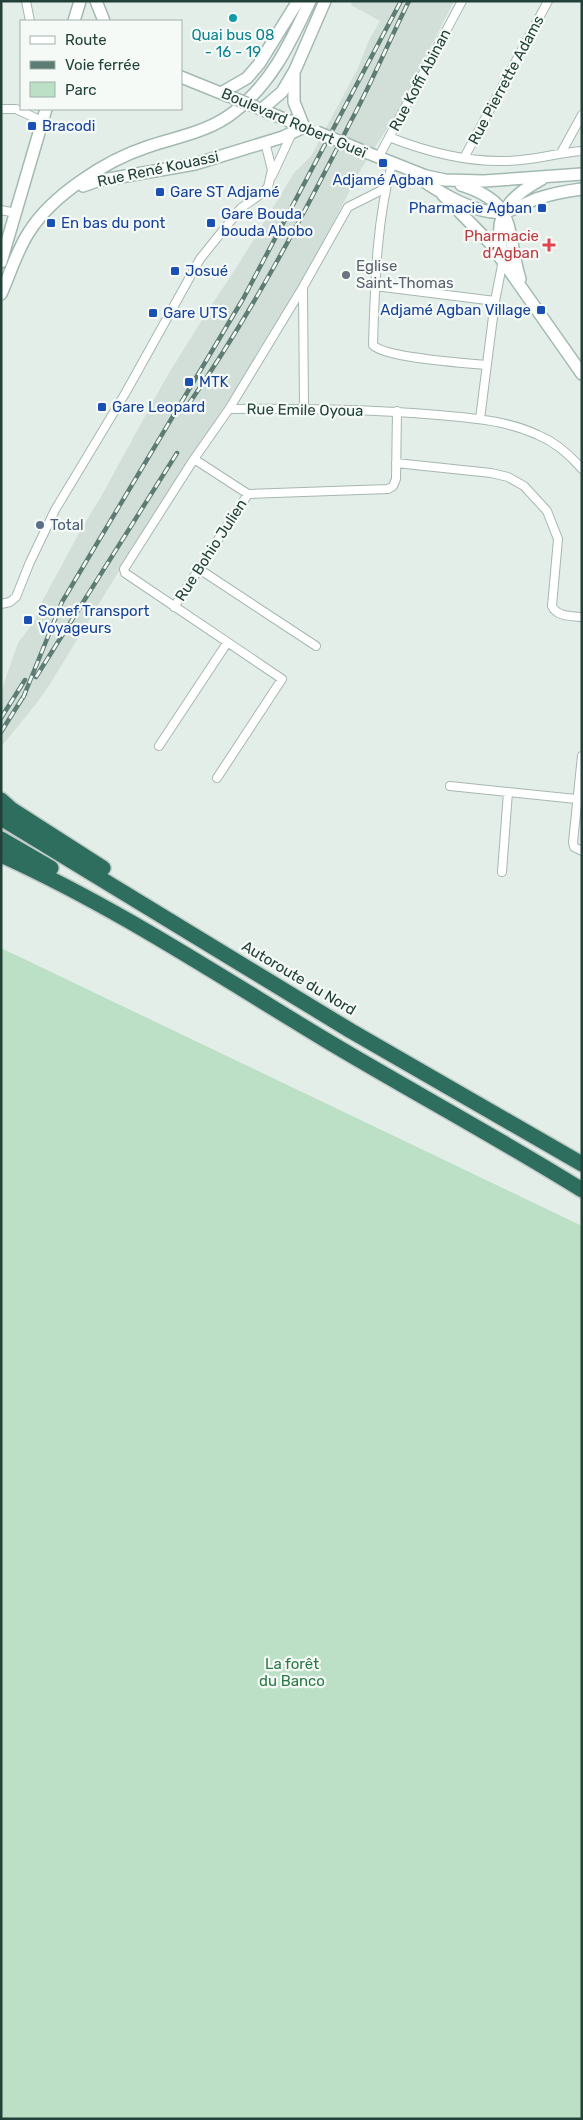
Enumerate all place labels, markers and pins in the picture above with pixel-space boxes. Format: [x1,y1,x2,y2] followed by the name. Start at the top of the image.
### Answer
[227,12,239,24] marker: Quai bus 08 - 16 - 19
[191,26,275,61] place label: Quai bus 08 - 16 - 19
[42,117,95,135] place label: Bracodi
[26,120,38,132] marker: Bracodi
[377,157,389,169] marker: Adjamé Agban
[332,171,434,189] place label: Adjamé Agban
[170,183,280,201] place label: Gare ST Adjamé
[154,186,166,198] marker: Gare ST Adjamé
[409,199,532,217] place label: Pharmacie Agban
[536,202,548,214] marker: Pharmacie Agban
[221,205,313,240] place label: Gare Bouda bouda Abobo
[61,214,166,232] place label: En bas du pont
[45,217,57,229] marker: En bas du pont
[205,217,217,229] marker: Gare Bouda bouda Abobo
[464,227,539,262] place label: Pharmacie d’Agban
[543,239,555,251] marker: Pharmacie d’Agban
[356,257,454,292] place label: Eglise Saint-Thomas
[185,262,228,280] place label: Josué
[169,265,181,277] marker: Josué
[340,269,352,281] marker: Eglise Saint-Thomas
[380,301,531,319] place label: Adjamé Agban Village
[163,304,228,322] place label: Gare UTS
[535,304,547,316] marker: Adjamé Agban Village
[147,307,159,319] marker: Gare UTS
[199,373,229,391] place label: MTK
[183,376,195,388] marker: MTK
[112,398,205,416] place label: Gare Leopard
[96,401,108,413] marker: Gare Leopard
[50,516,84,534] place label: Total
[34,519,46,531] marker: Total
[38,602,149,637] place label: Sonef Transport Voyageurs
[22,614,34,626] marker: Sonef Transport Voyageurs

